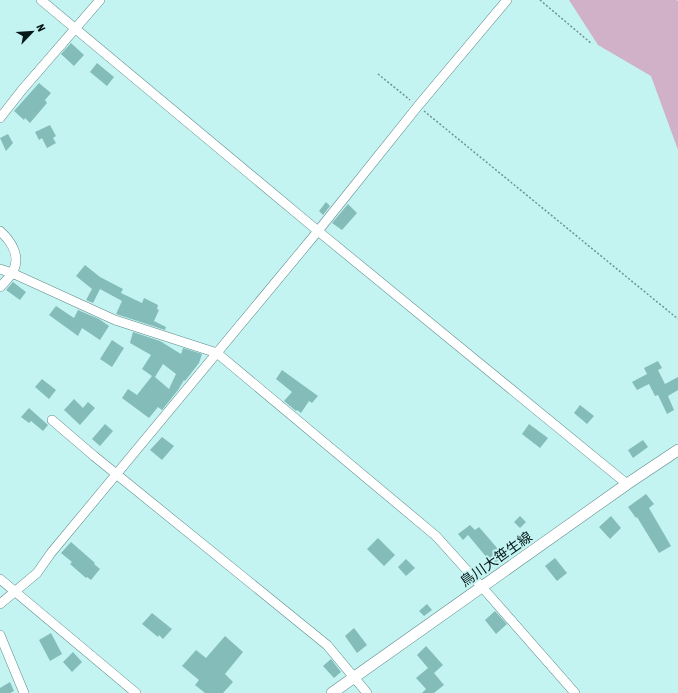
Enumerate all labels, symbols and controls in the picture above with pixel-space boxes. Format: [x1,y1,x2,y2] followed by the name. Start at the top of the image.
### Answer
[12,12,52,52] north arrow
[34,22,48,33] text: N
[457,528,535,590] street label: 鳥川大笹生線

